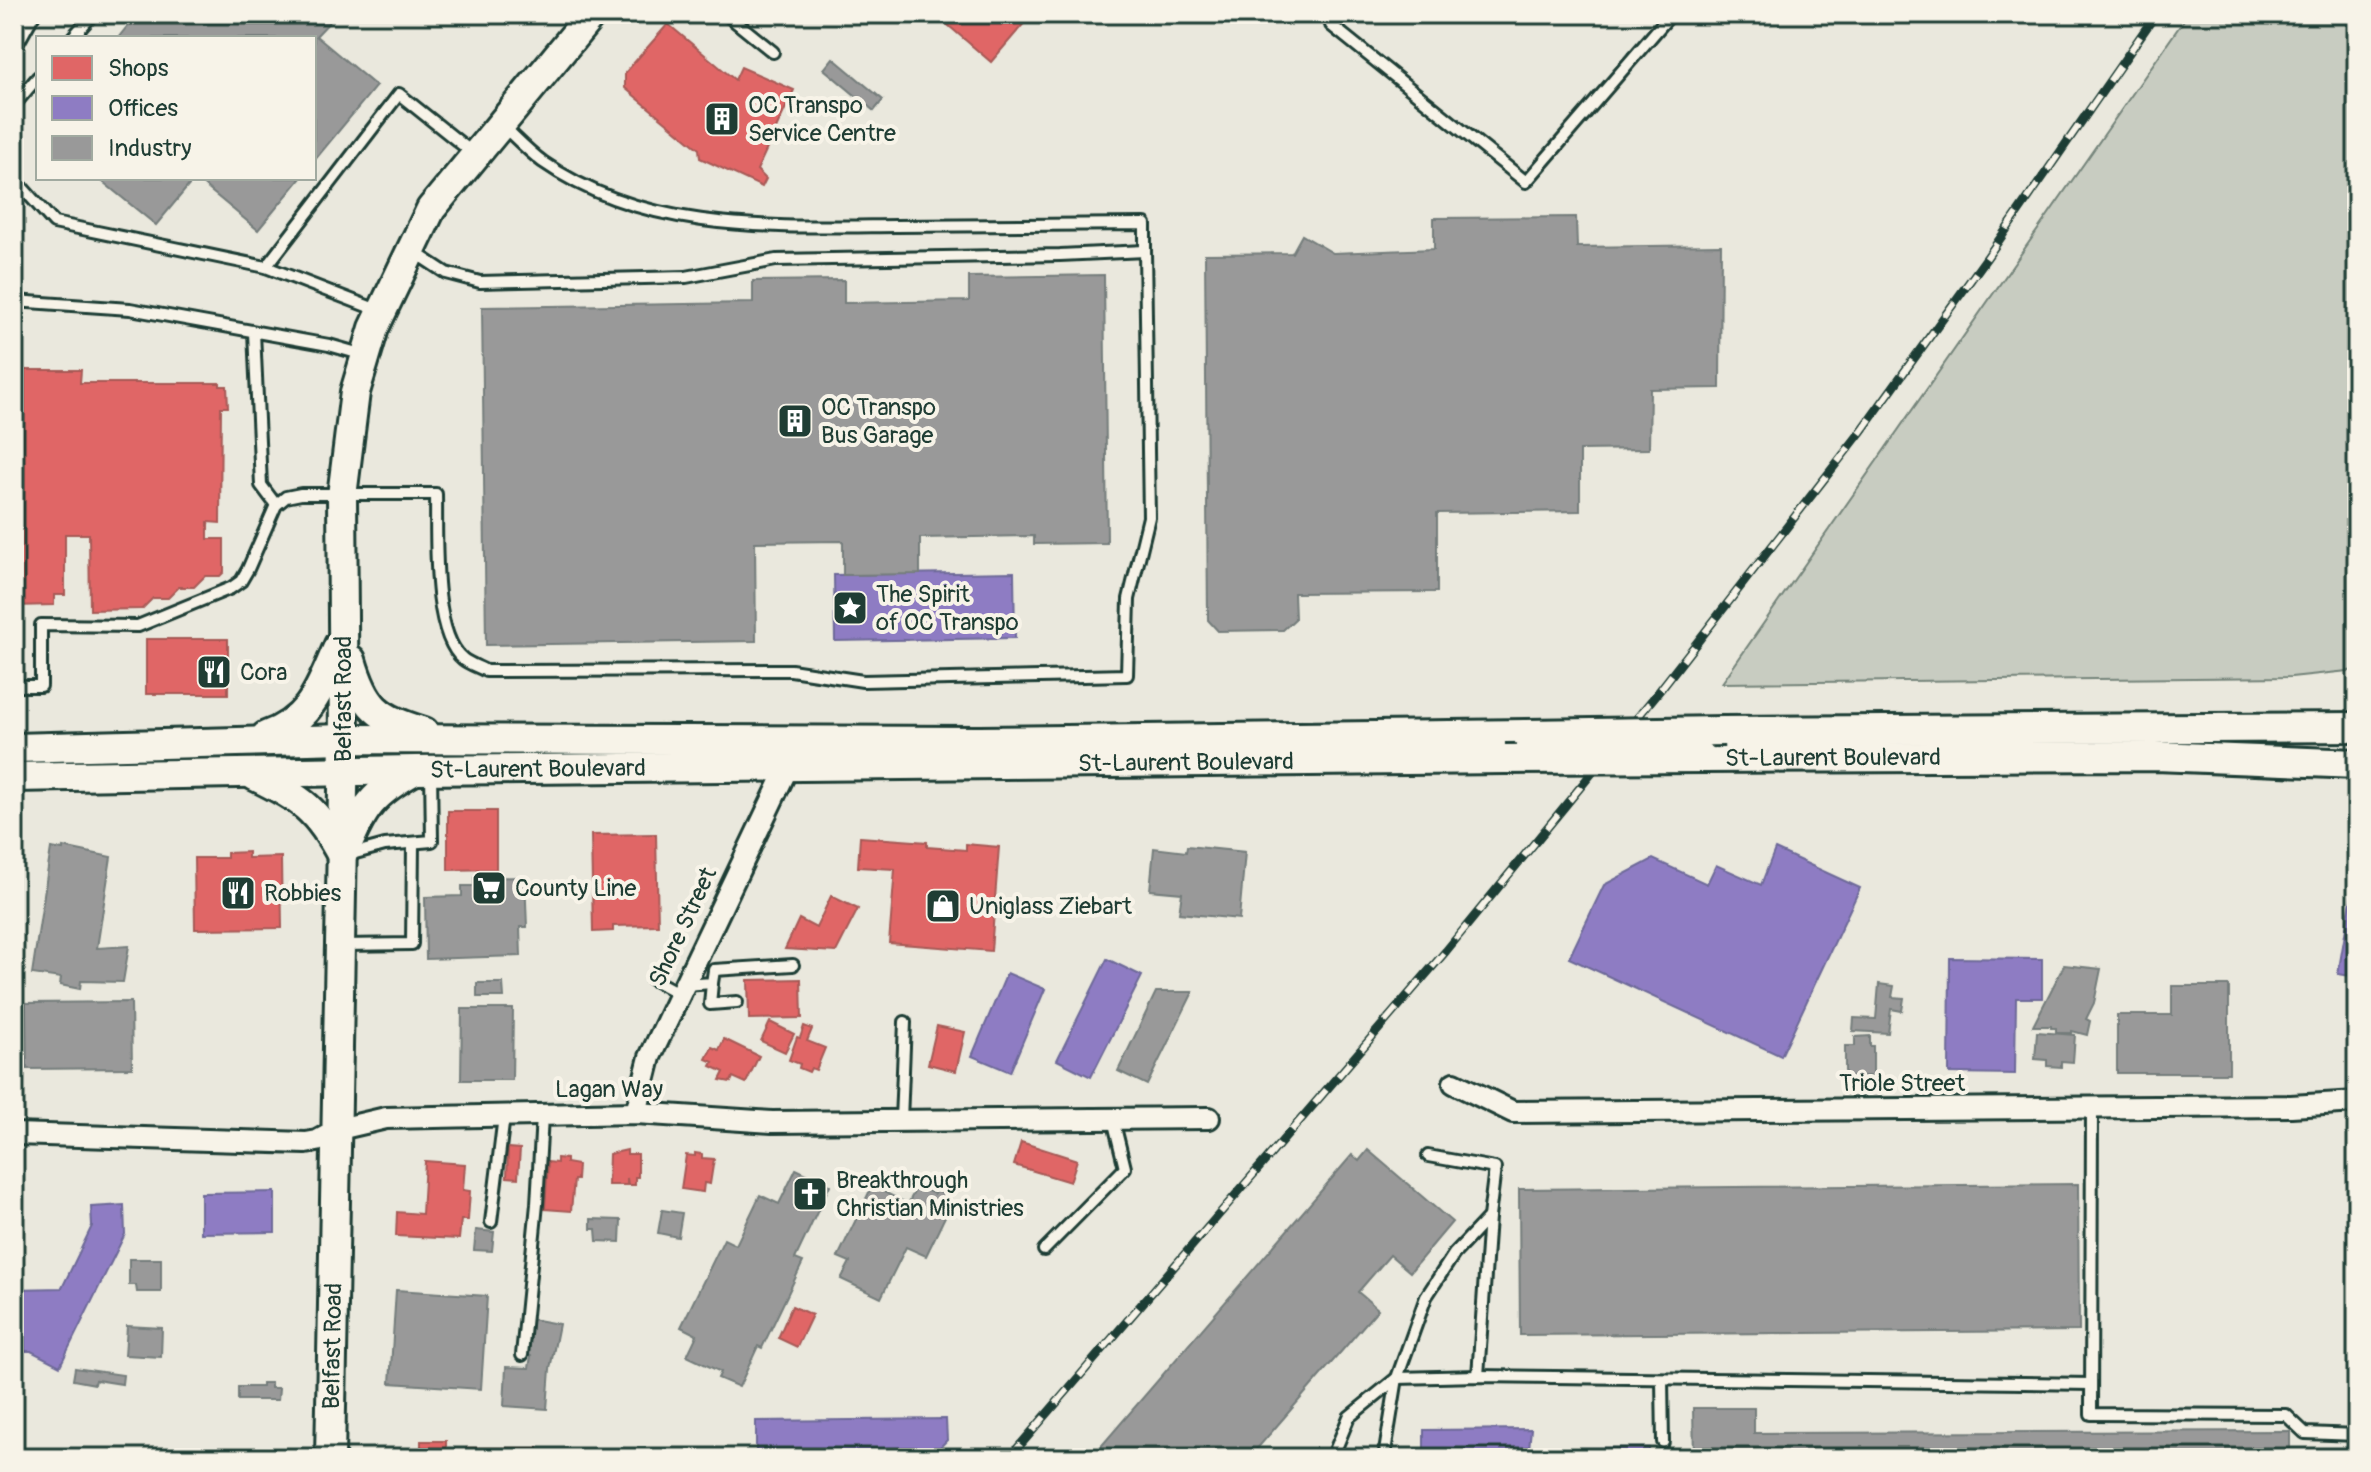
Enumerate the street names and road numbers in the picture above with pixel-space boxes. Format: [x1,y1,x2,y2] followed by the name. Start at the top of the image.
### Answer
[329,636,358,762] street label: Belfast Road
[1725,742,1941,772] street label: St-Laurent Boulevard
[1078,747,1294,778] street label: St-Laurent Boulevard
[430,753,646,784] street label: St-Laurent Boulevard
[643,862,723,991] street label: Shore Street
[1839,1069,1965,1098] street label: Triole Street
[555,1075,663,1104] street label: Lagan Way
[316,1283,348,1410] street label: Belfast Road

